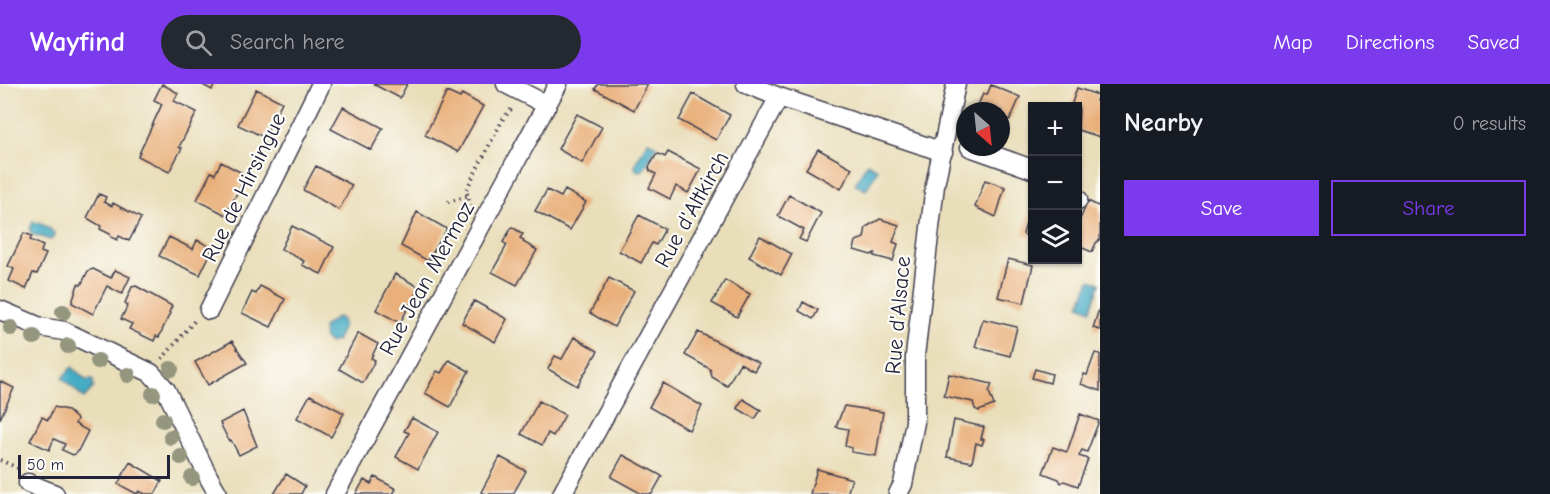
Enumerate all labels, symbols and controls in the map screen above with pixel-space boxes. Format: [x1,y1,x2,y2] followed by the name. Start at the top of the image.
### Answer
[161,15,581,69] search box
[30,26,125,58] text: Wayfind
[182,26,215,59] icon: search
[230,29,345,55] text: Search here
[1273,30,1313,54] text: Map
[1346,30,1435,54] text: Directions
[1468,30,1520,54] text: Saved
[956,102,1010,156] north arrow
[1028,102,1082,264] map controls
[1028,102,1082,156] button: +
[1124,108,1203,138] text: Nearby
[197,109,291,266] street label: Rue de Hirsingue
[1453,112,1526,135] text: 0 results
[649,147,734,272] street label: Rue d'Altkirch
[1028,156,1082,210] button: −
[1124,180,1319,236] button: Save
[1331,180,1526,236] button: Share
[374,197,480,360] street label: Rue Jean Mermoz
[1028,210,1082,264] button: layers
[880,255,916,375] street label: Rue d'Alsace
[18,452,170,480] scale bar
[27,456,64,474] text: 50 m

